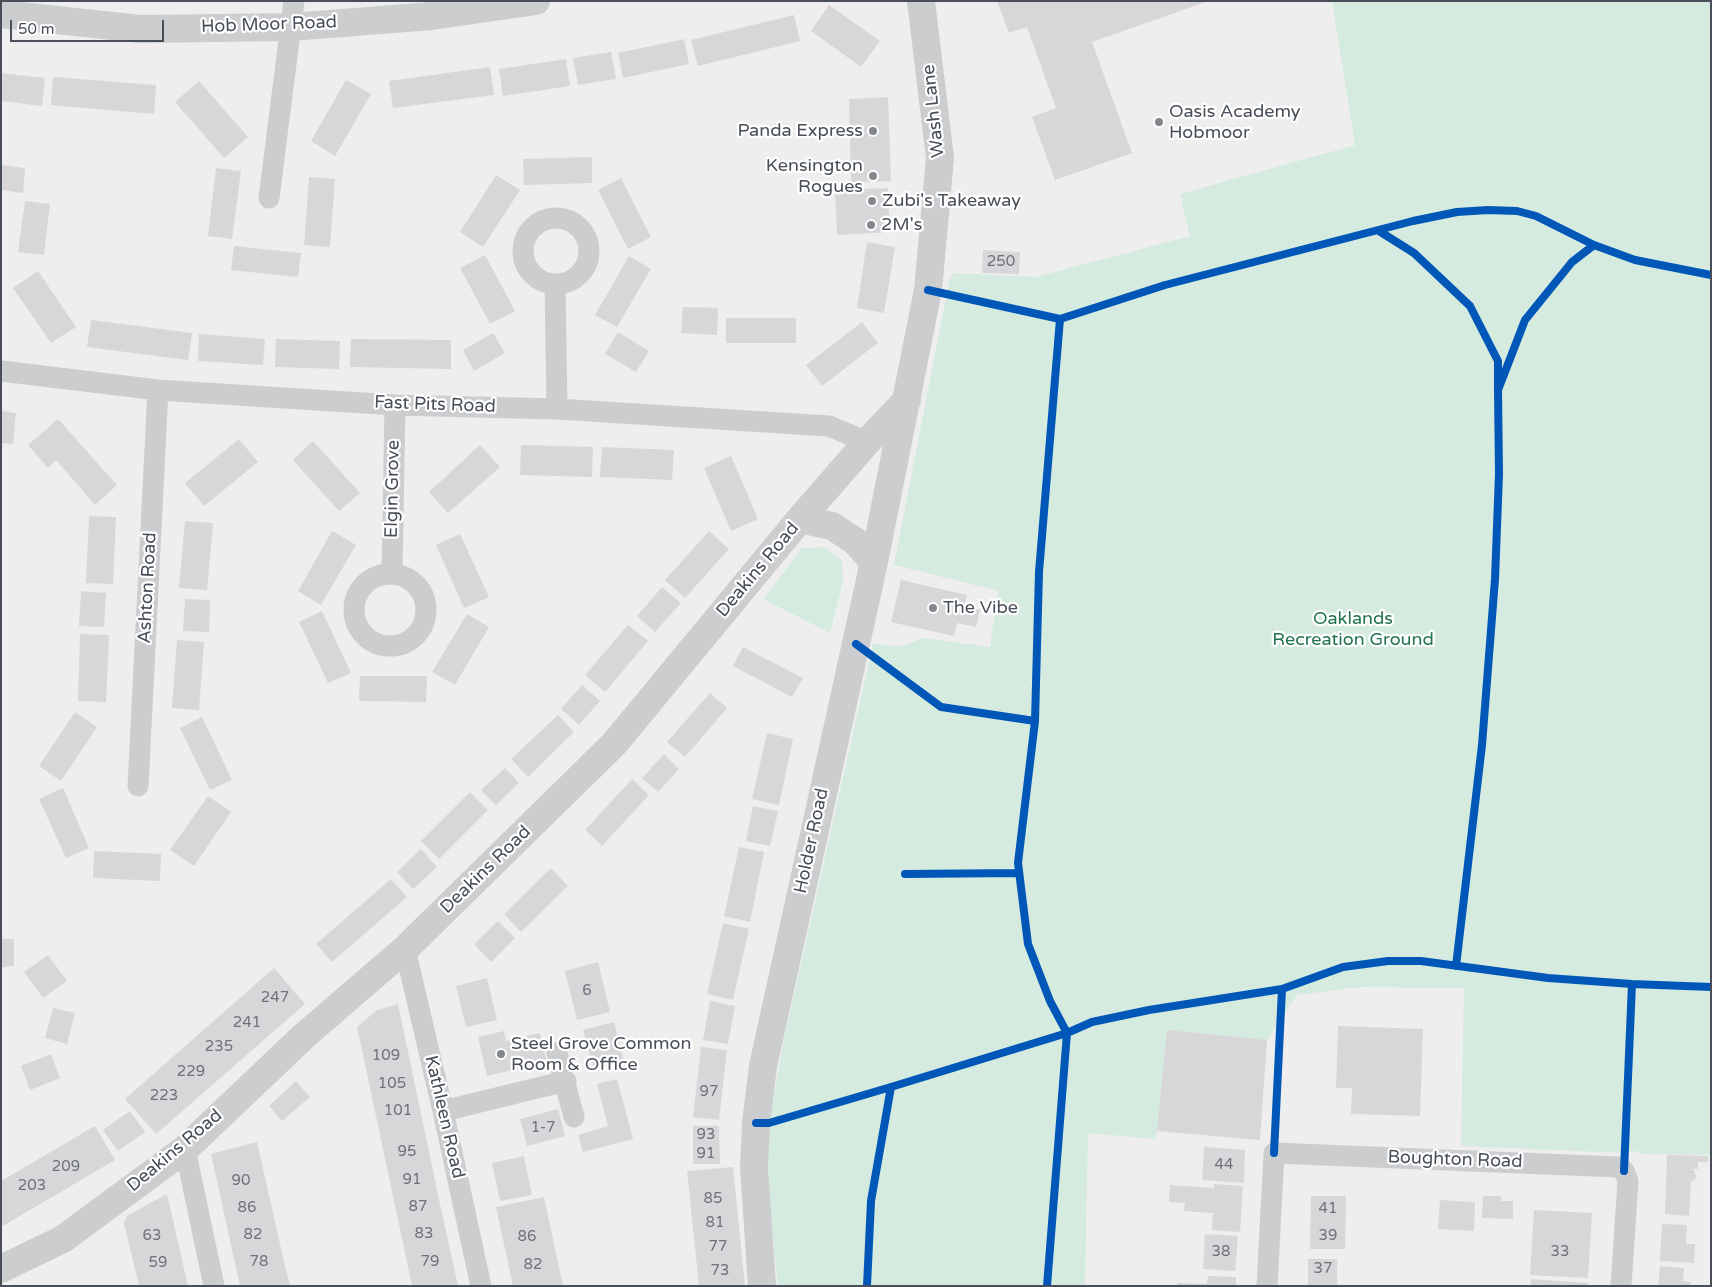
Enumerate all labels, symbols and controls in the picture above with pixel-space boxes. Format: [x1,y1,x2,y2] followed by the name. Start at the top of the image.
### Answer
[12,10,166,42] scale bar
[201,12,337,38] street label: Hob Moor Road
[18,20,55,38] text: 50 m
[918,63,950,159] street label: Wash Lane
[1169,101,1300,144] place label: Oasis Academy Hobmoor
[1153,116,1165,128] marker: Oasis Academy Hobmoor
[737,120,863,142] place label: Panda Express
[867,125,879,137] marker: Panda Express
[766,155,863,198] place label: Kensington Rogues
[867,170,879,182] marker: Kensington Rogues
[882,190,1021,212] place label: Zubi's Takeaway
[866,195,878,207] marker: Zubi's Takeaway
[881,214,922,236] place label: 2M's
[865,219,877,231] marker: 2M's
[987,253,1015,271] house number: 250
[374,392,496,418] street label: Fast Pits Road
[381,440,405,538] street label: Elgin Grove
[712,518,804,622] street label: Deakins Road
[134,532,162,644] street label: Ashton Road
[943,597,1018,619] place label: The Vibe
[927,602,939,614] marker: The Vibe
[1272,608,1434,650] park label: Oaklands Recreation Ground
[790,786,834,896] street label: Holder Road
[436,821,536,919] street label: Deakins Road
[582,982,592,1000] house number: 6
[261,989,289,1007] house number: 247
[233,1014,261,1032] house number: 241
[511,1033,691,1076] place label: Steel Grove Common Room & Office
[205,1038,233,1056] house number: 235
[372,1047,400,1065] house number: 109
[495,1048,507,1060] marker: Steel Grove Common Room & Office
[419,1053,469,1181] street label: Kathleen Road
[177,1063,205,1081] house number: 229
[378,1075,406,1093] house number: 105
[700,1083,718,1101] house number: 97
[150,1087,178,1105] house number: 223
[384,1102,412,1120] house number: 101
[123,1105,227,1197] street label: Deakins Road
[531,1119,555,1137] house number: 1-7
[697,1126,715,1144] house number: 93
[398,1143,416,1161] house number: 95
[697,1145,715,1163] house number: 91
[1387,1147,1523,1173] street label: Boughton Road
[1215,1156,1233,1174] house number: 44
[52,1158,80,1176] house number: 209
[403,1171,421,1189] house number: 91
[232,1172,250,1190] house number: 90
[18,1177,46,1195] house number: 203
[704,1190,722,1208] house number: 85
[409,1198,427,1216] house number: 87
[238,1199,256,1217] house number: 86
[1319,1200,1337,1218] house number: 41
[706,1214,724,1232] house number: 81
[415,1225,433,1243] house number: 83
[244,1226,262,1244] house number: 82
[143,1227,161,1245] house number: 63
[1319,1227,1337,1245] house number: 39
[518,1228,536,1246] house number: 86
[709,1238,727,1256] house number: 77
[1212,1243,1230,1261] house number: 38
[1551,1243,1569,1261] house number: 33
[250,1253,268,1271] house number: 78
[421,1253,439,1271] house number: 79
[149,1254,167,1272] house number: 59
[524,1256,542,1274] house number: 82
[1314,1260,1332,1278] house number: 37
[711,1262,729,1280] house number: 73

